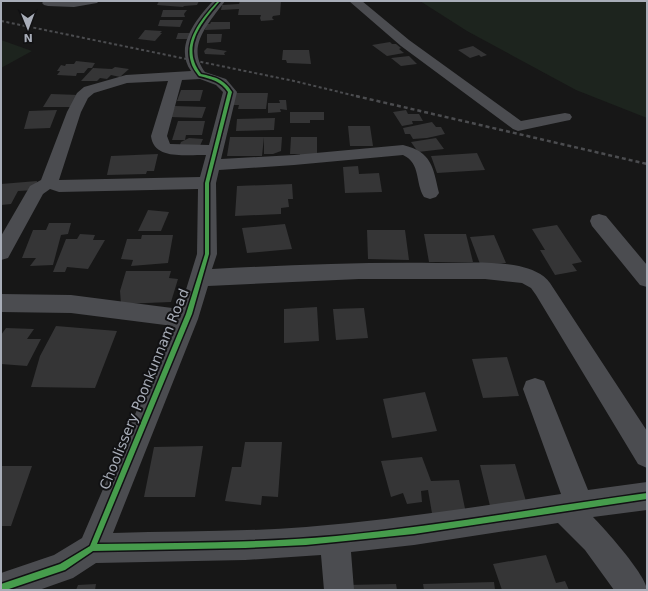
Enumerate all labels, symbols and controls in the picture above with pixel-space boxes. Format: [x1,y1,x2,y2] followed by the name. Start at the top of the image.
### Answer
[8,8,48,48] north arrow
[23,31,33,44] text: N
[96,286,192,492] street label: Choolissery Poonkunnam Road

